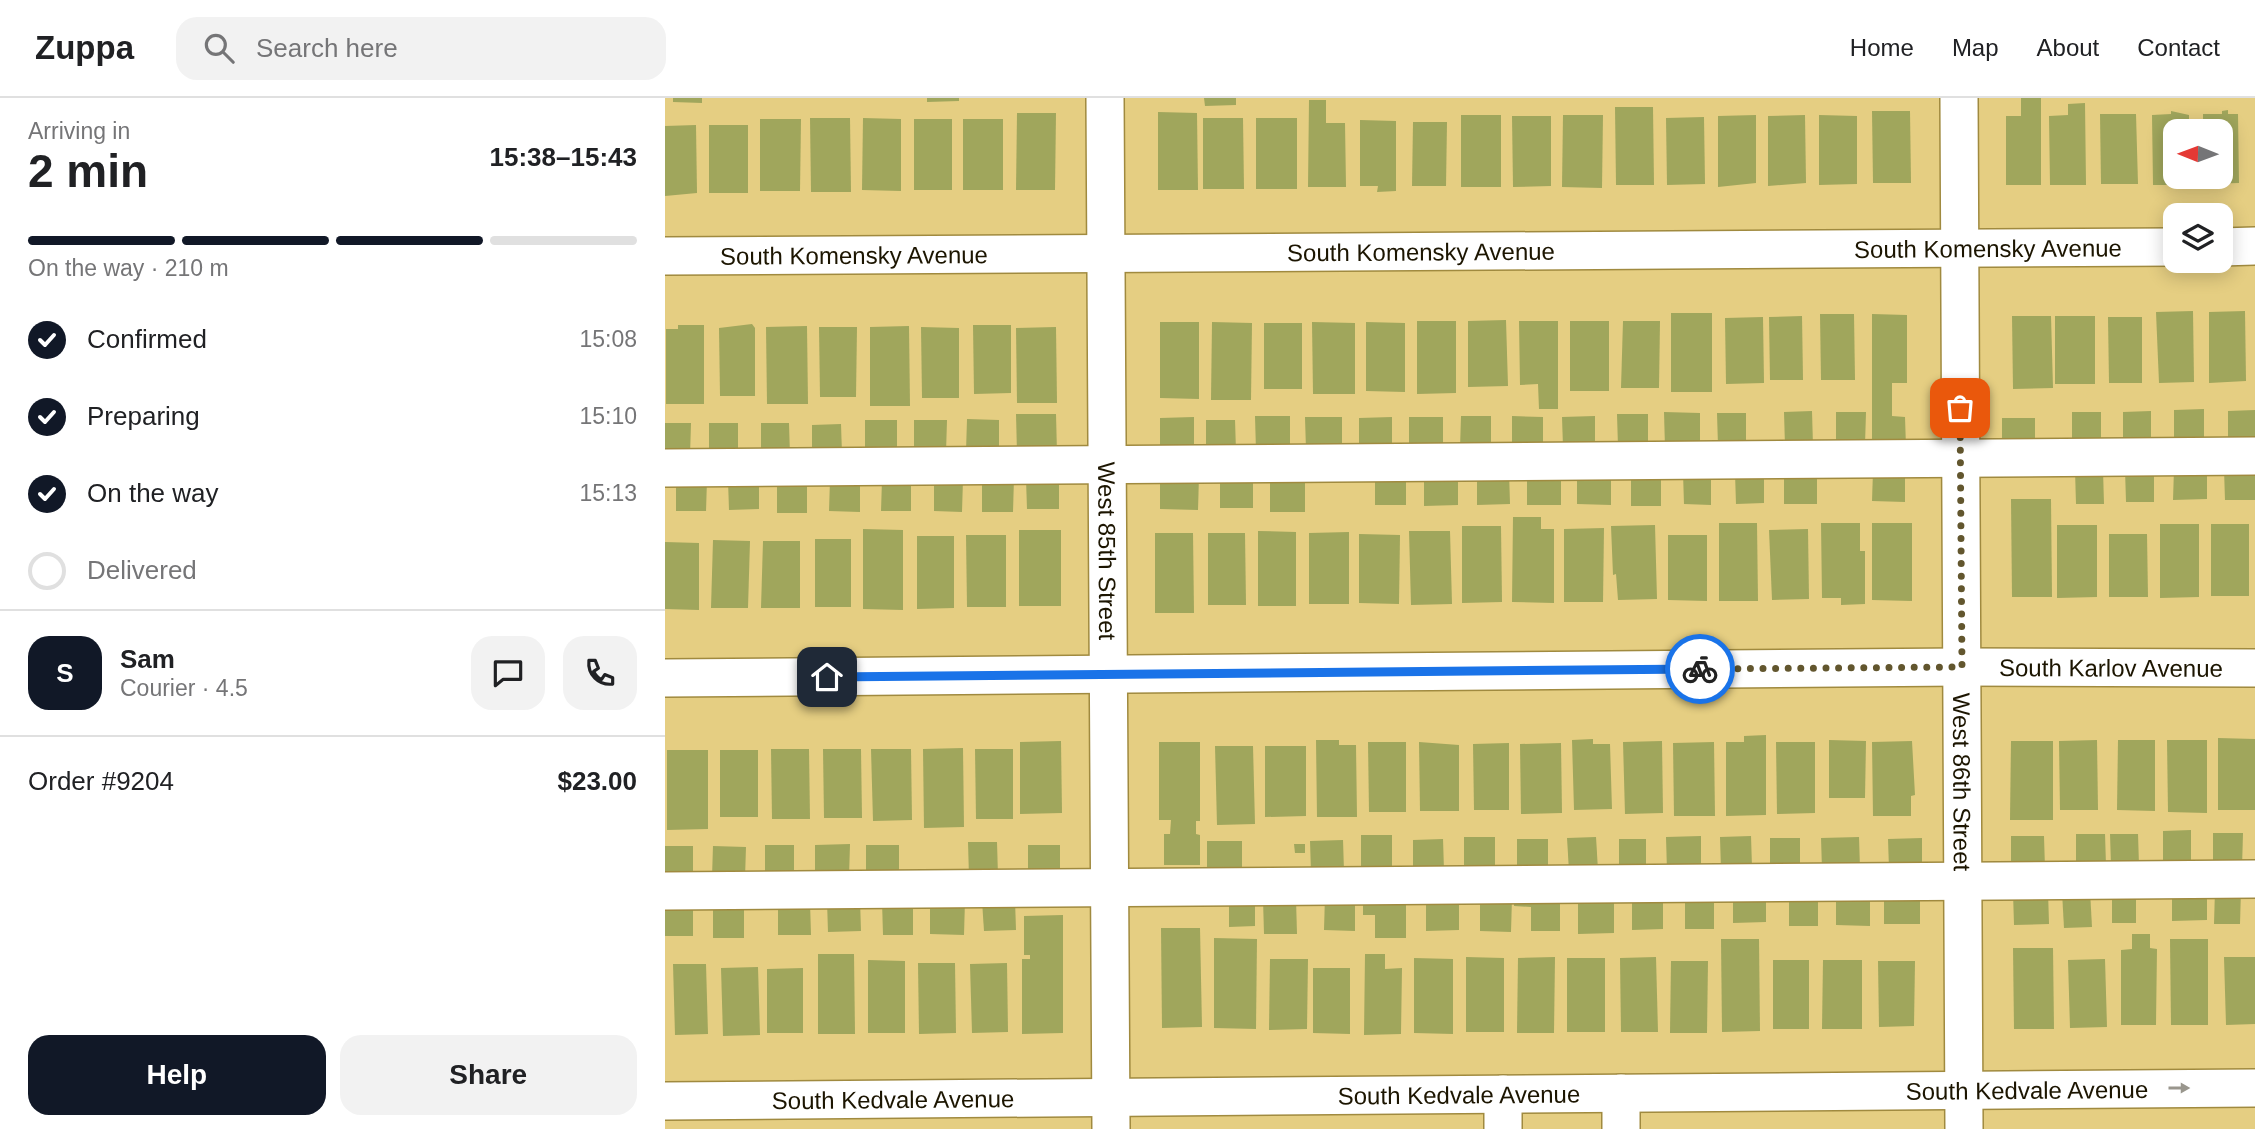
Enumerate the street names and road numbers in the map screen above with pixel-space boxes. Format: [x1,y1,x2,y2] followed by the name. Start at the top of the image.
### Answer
[1854,234,2122,262] street label: South Komensky Avenue
[1287,237,1555,266] street label: South Komensky Avenue
[720,241,988,269] street label: South Komensky Avenue
[1094,462,1122,641] street label: West 85th Street
[1999,654,2223,681] street label: South Karlov Avenue
[1948,693,1976,872] street label: West 86th Street
[1906,1075,2148,1104] street label: South Kedvale Avenue
[1338,1080,1580,1109] street label: South Kedvale Avenue
[772,1085,1014,1114] street label: South Kedvale Avenue

